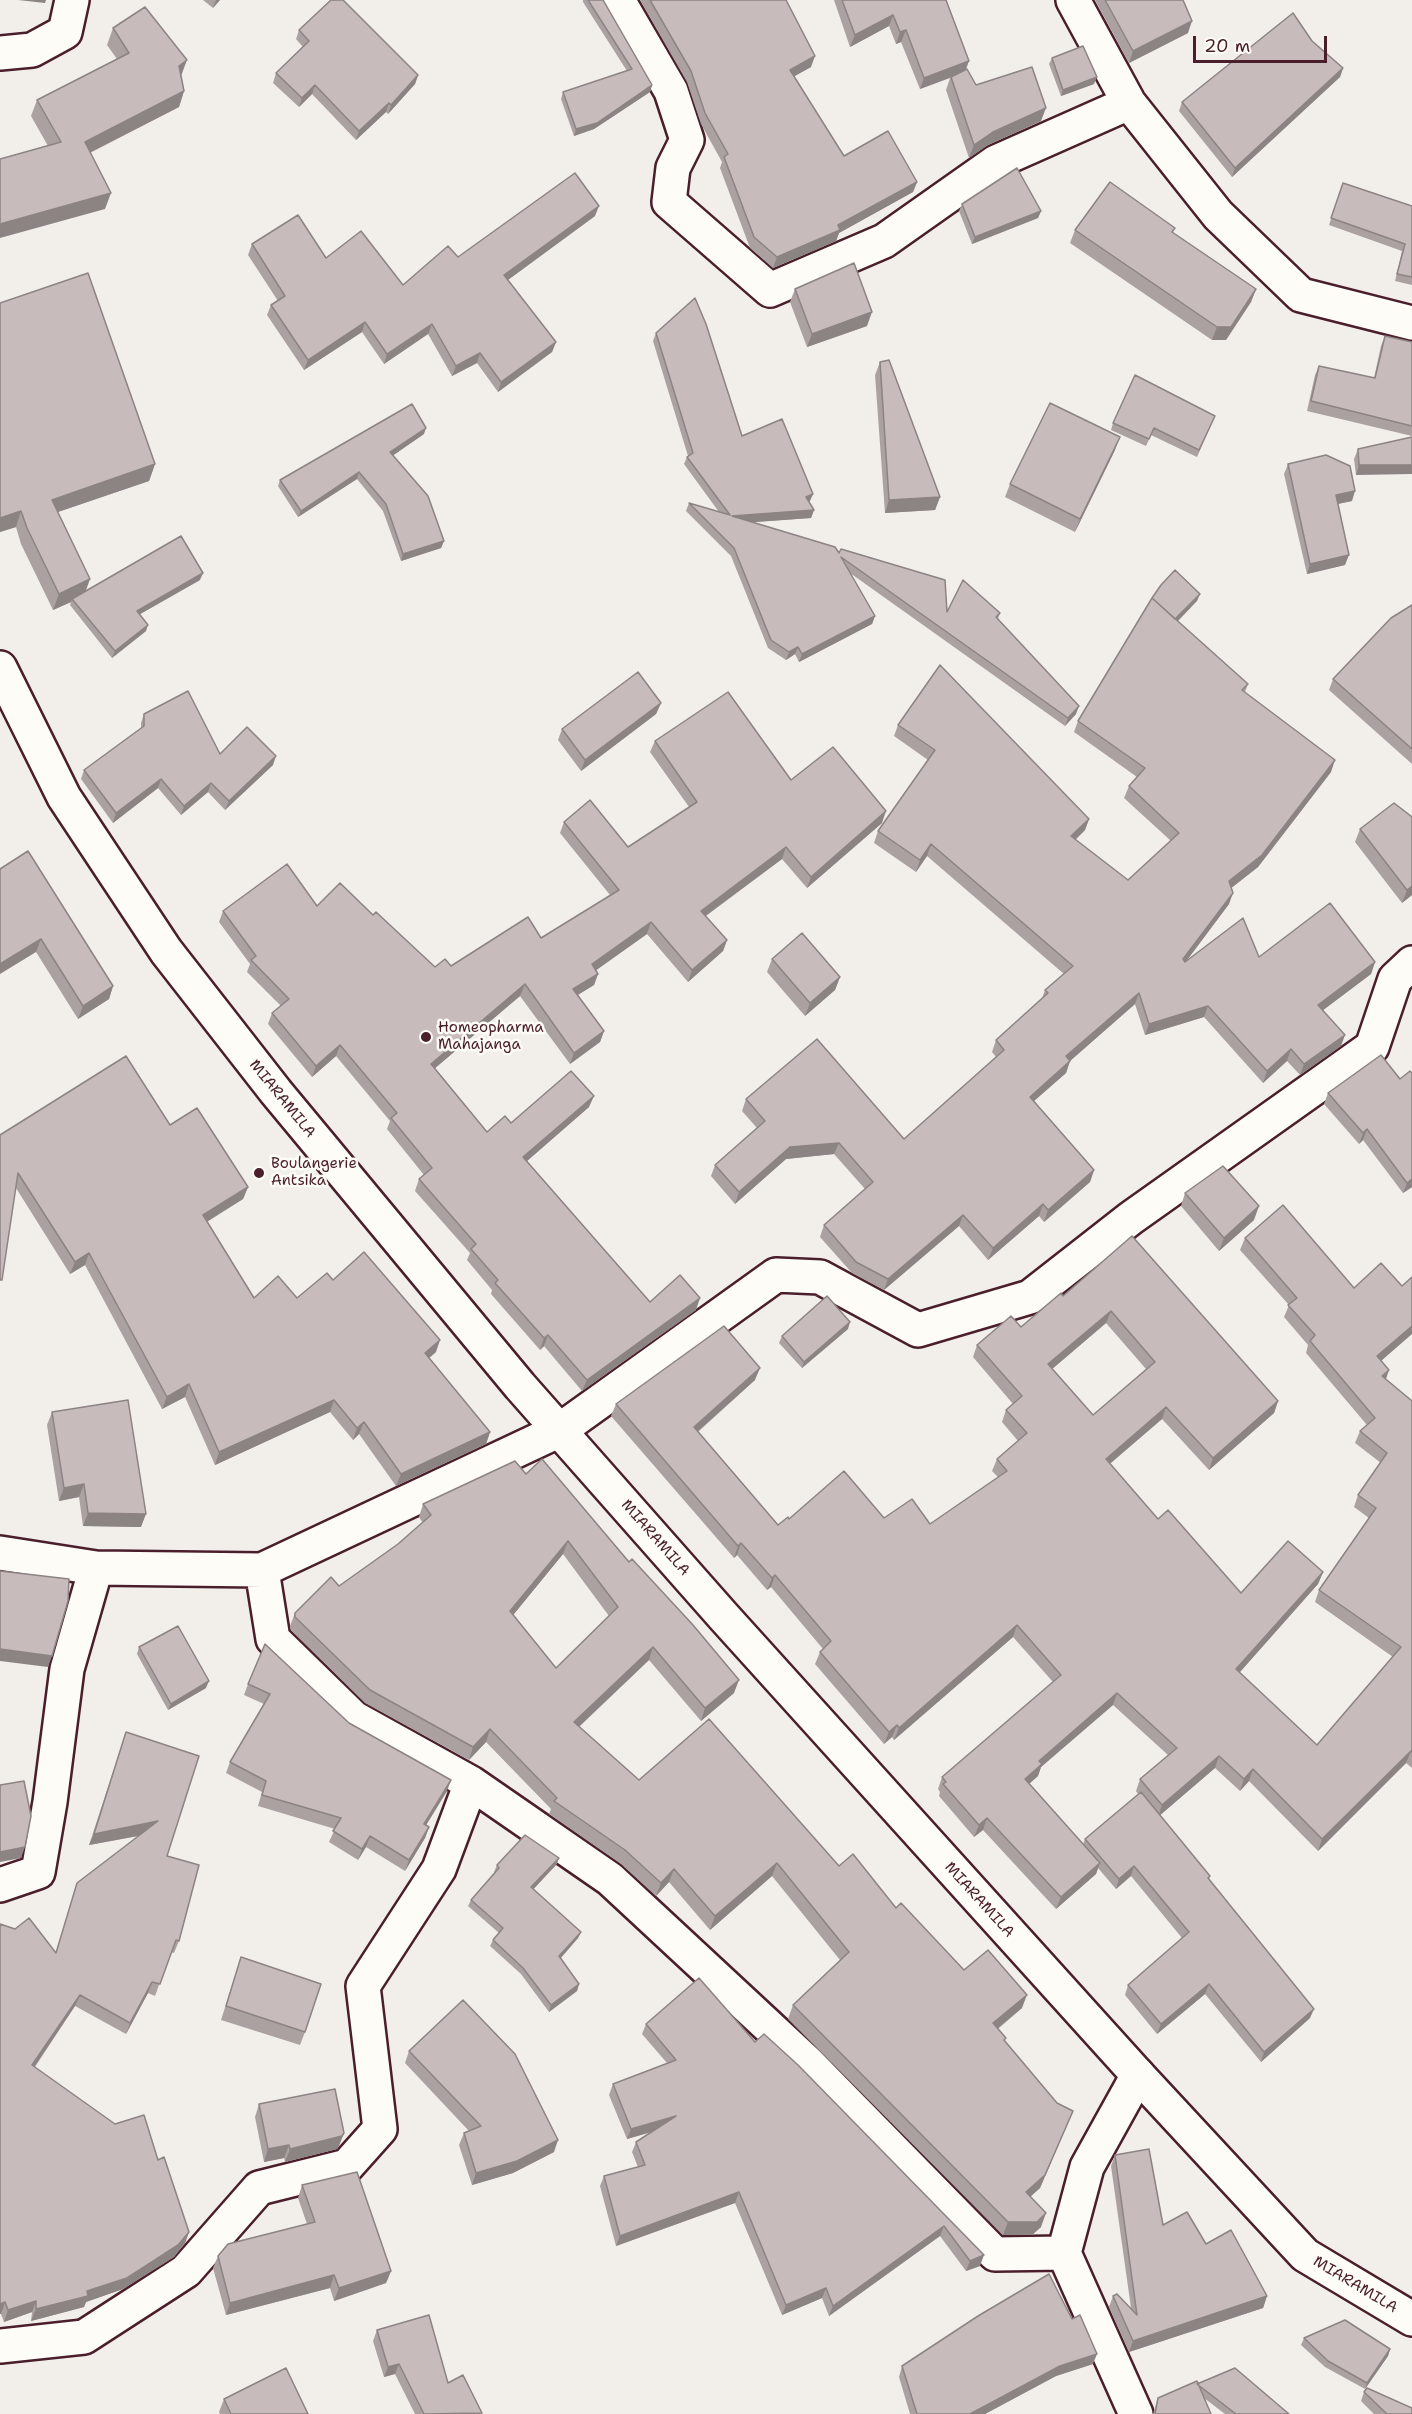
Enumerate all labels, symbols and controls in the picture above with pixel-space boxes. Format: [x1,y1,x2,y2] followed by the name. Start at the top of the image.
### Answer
[1196,24,1330,62] scale bar
[1204,34,1250,58] text: 20 m
[438,1019,544,1054] place label: Homeopharma Mahajanga
[419,1030,433,1044] marker: Homeopharma Mahajanga
[245,1056,319,1142] street label: MIARAMILA
[271,1155,357,1190] place label: Boulangerie Antsika
[252,1166,266,1180] marker: Boulangerie Antsika
[617,1496,693,1580] street label: MIARAMILA
[940,1859,1018,1941] street label: MIARAMILA
[1310,2253,1400,2317] street label: MIARAMILA

